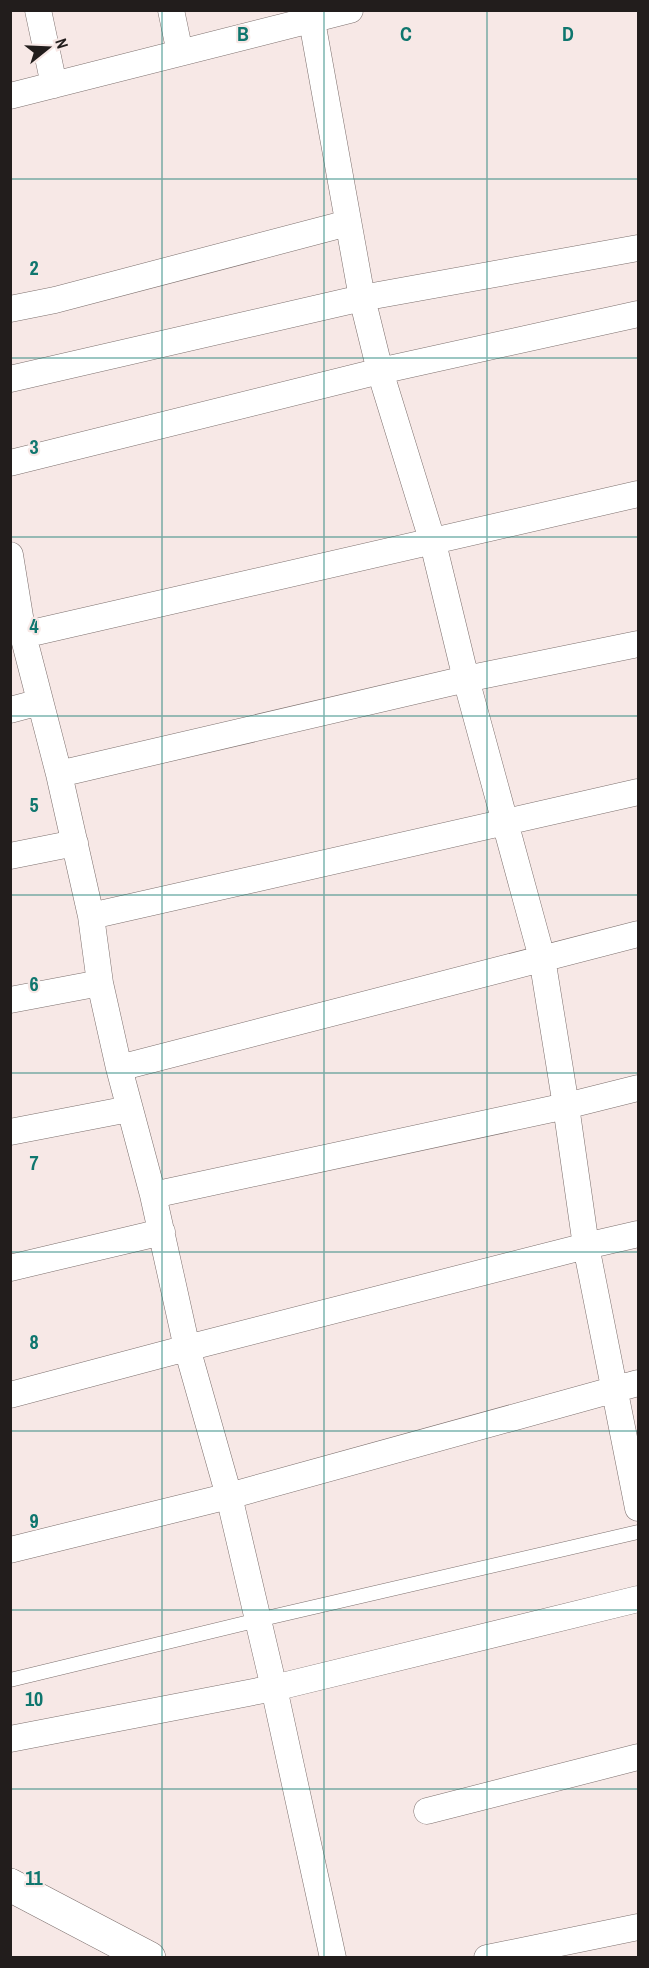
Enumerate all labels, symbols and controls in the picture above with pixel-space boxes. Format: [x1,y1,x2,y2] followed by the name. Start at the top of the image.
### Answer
[18,18,78,78] north arrow
[237,20,249,47] text: B
[400,20,412,47] text: C
[562,20,574,47] text: D
[50,35,74,51] text: N
[29,254,39,281] text: 2
[29,433,39,460] text: 3
[29,612,39,639] text: 4
[29,791,39,818] text: 5
[29,970,39,997] text: 6
[29,1149,39,1176] text: 7
[29,1328,39,1355] text: 8
[29,1507,39,1534] text: 9
[25,1685,43,1712] text: 10
[25,1864,44,1891] text: 11

